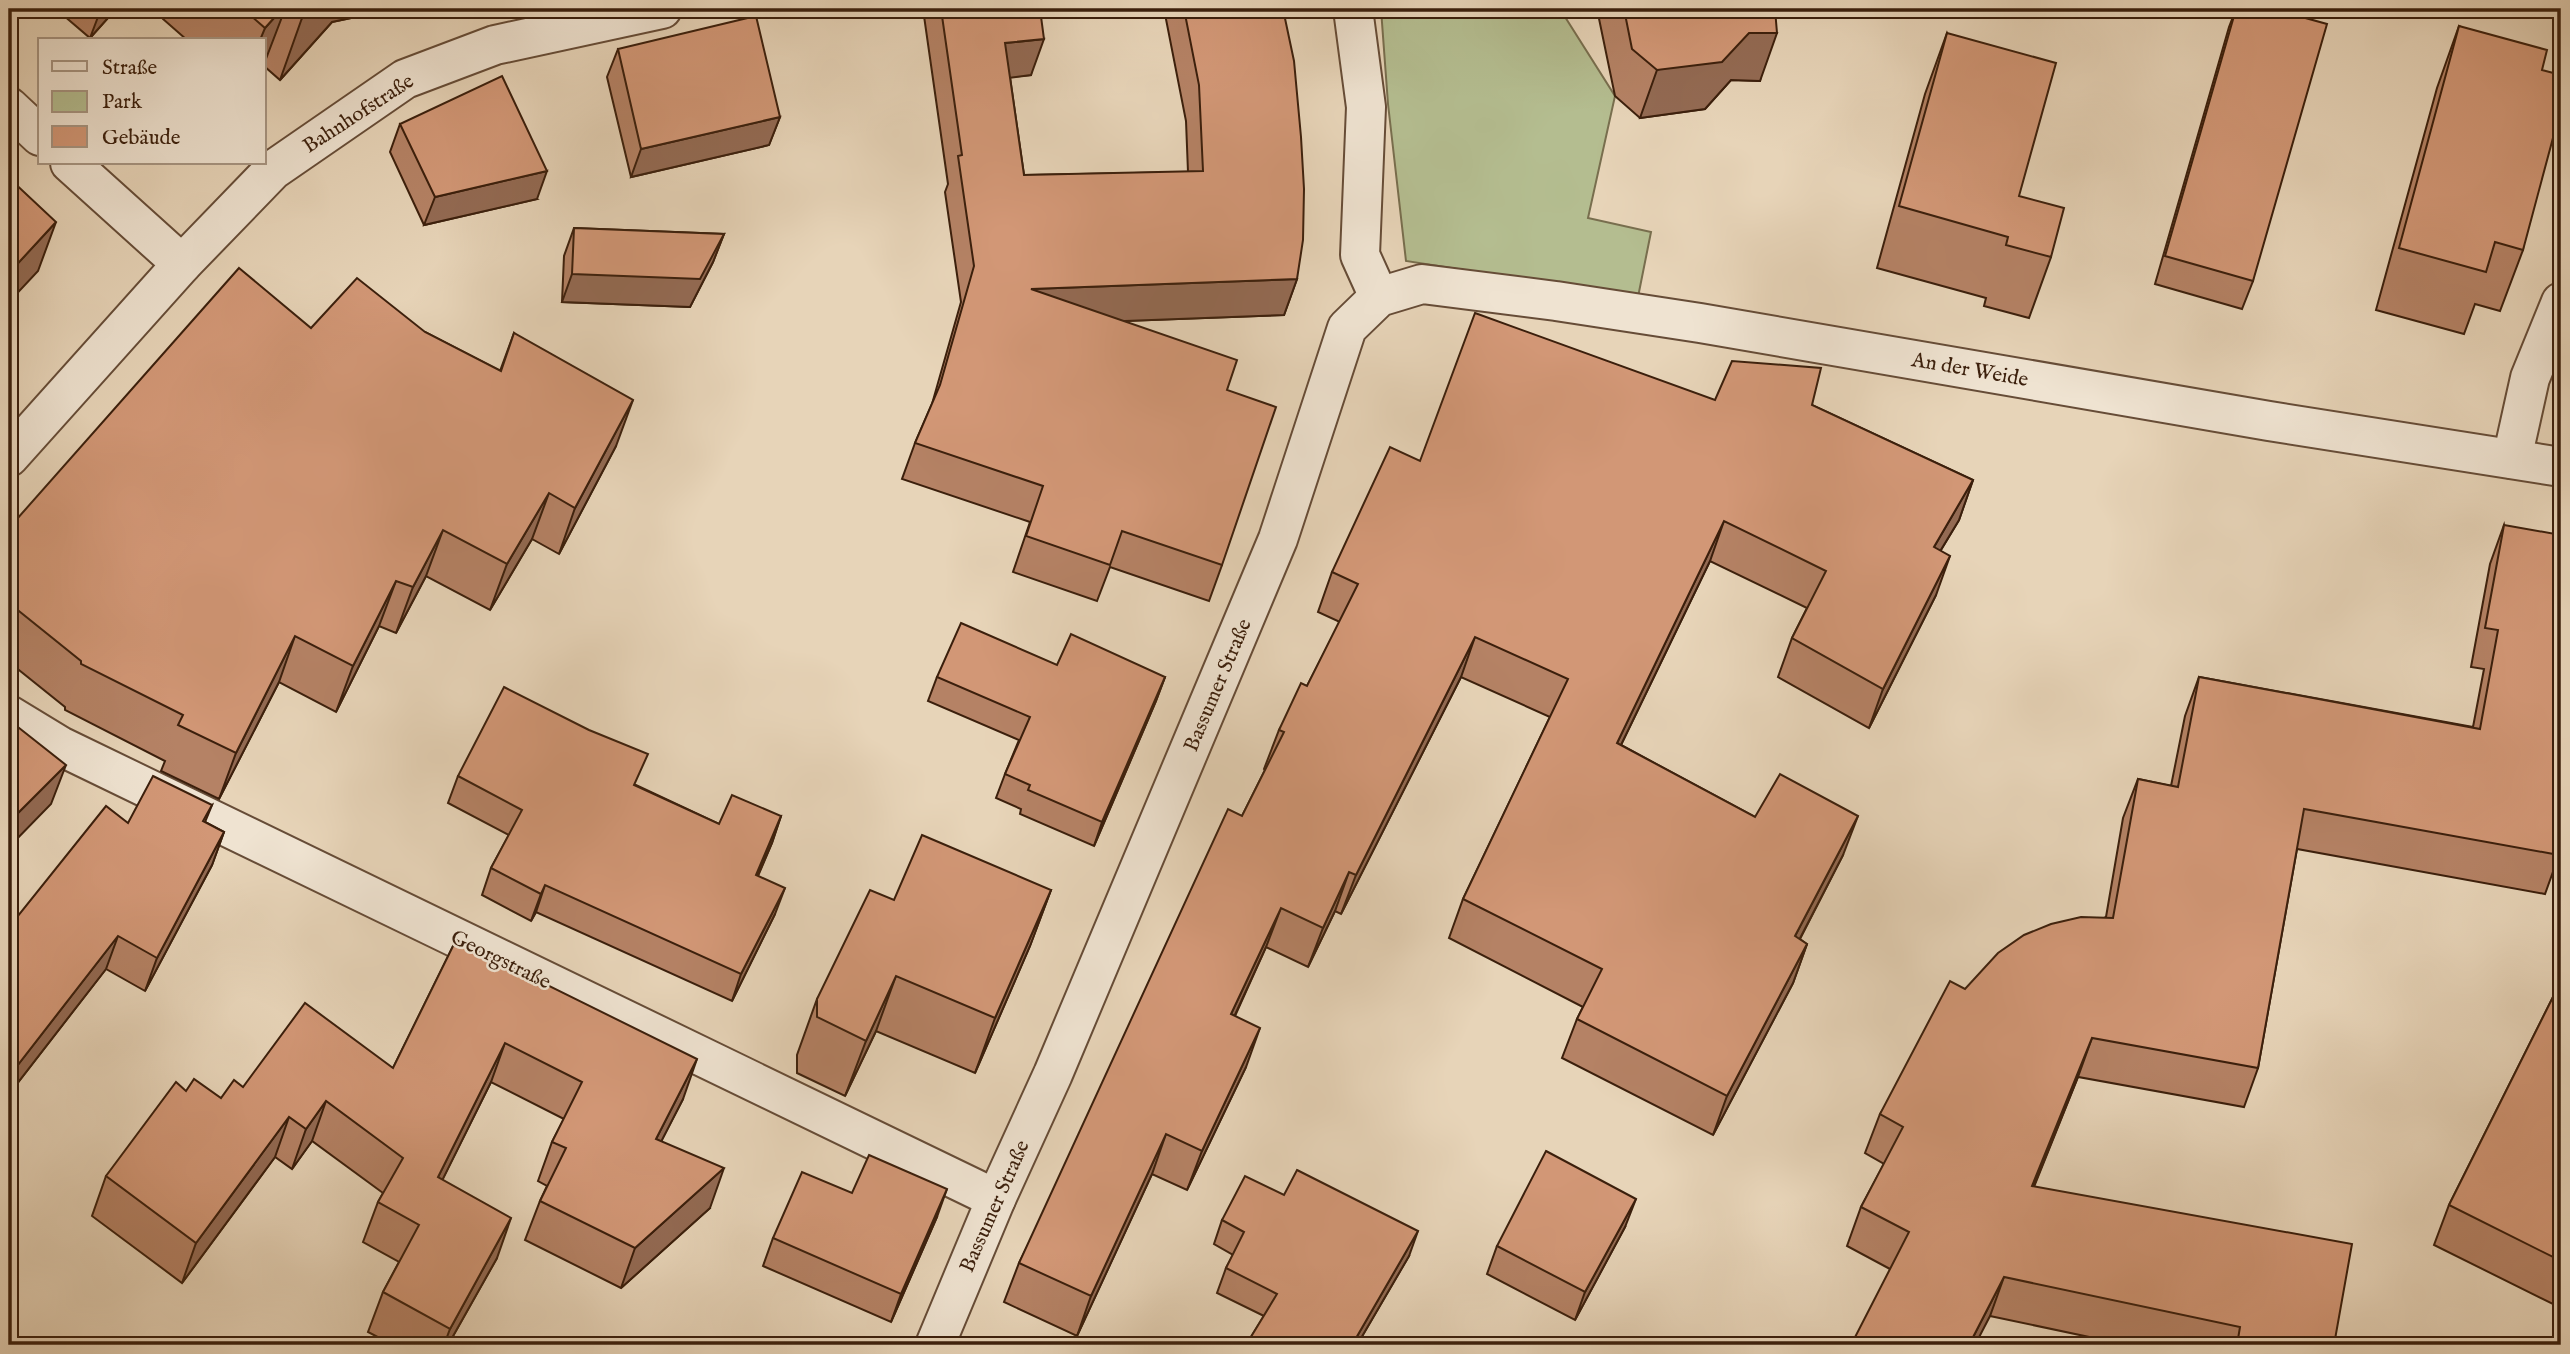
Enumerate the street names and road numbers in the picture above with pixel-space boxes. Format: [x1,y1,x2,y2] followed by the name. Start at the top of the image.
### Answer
[298,68,420,160] street label: Bahnhofstraße
[1908,347,2031,394] street label: An der Weide
[1178,615,1259,756] street label: Bassumer Straße
[446,924,555,996] street label: Georgstraße
[954,1136,1037,1277] street label: Bassumer Straße

